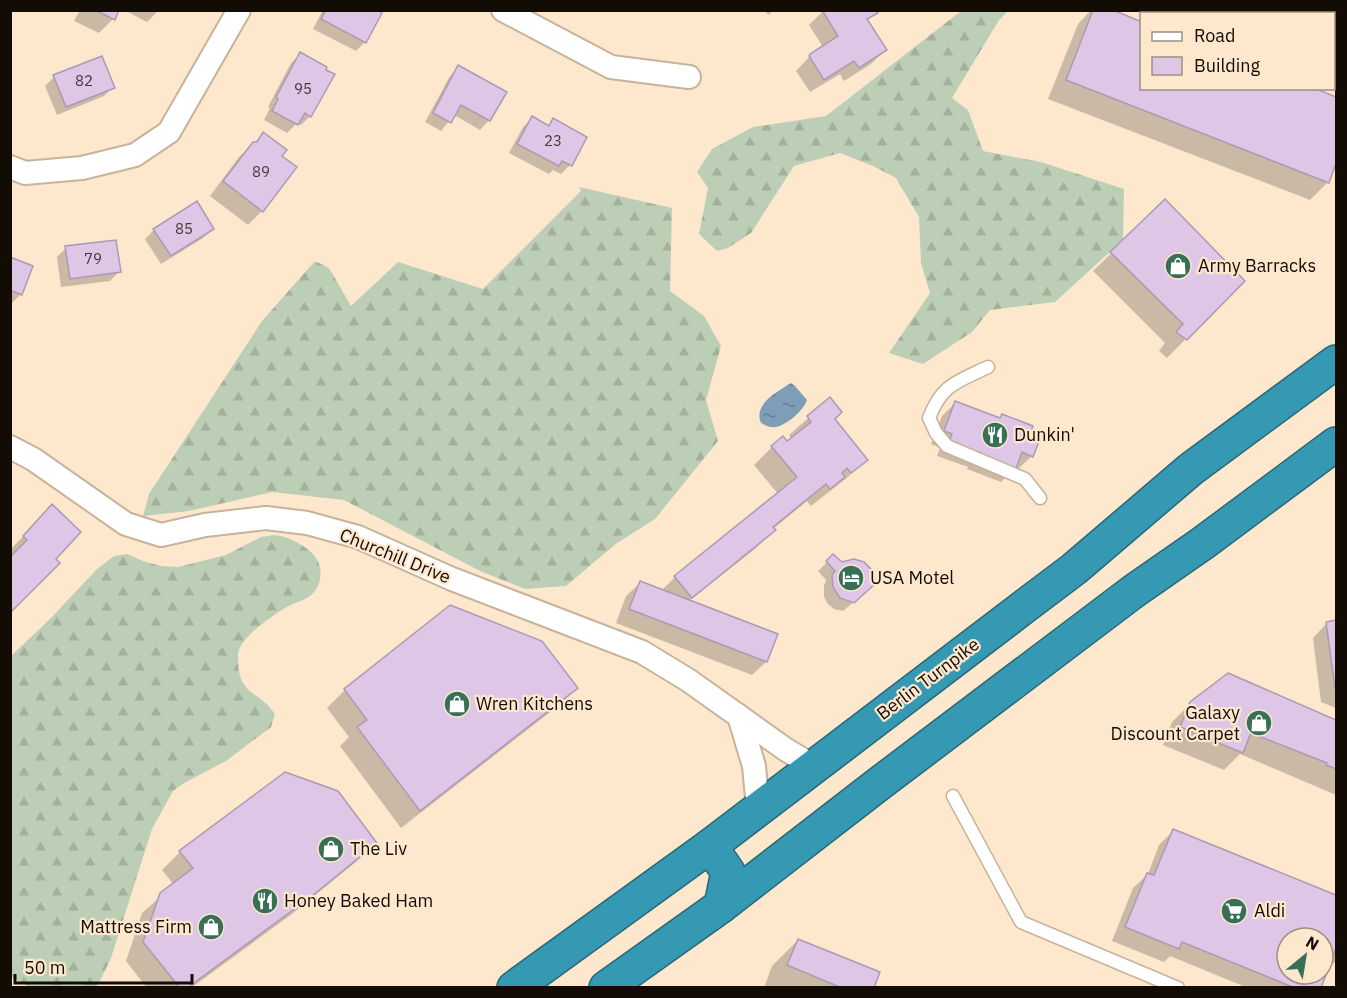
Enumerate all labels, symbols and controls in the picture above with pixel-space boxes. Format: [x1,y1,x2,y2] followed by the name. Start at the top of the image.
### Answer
[1140,12,1335,90] legend
[1194,24,1235,47] text: Road
[1194,54,1261,77] text: Building
[75,71,93,90] house number: 82
[294,79,312,98] house number: 95
[544,131,562,150] house number: 23
[252,162,270,181] house number: 89
[175,219,193,238] house number: 85
[84,249,102,268] house number: 79
[1163,251,1193,281] shop icon: Army Barracks
[1198,254,1316,277] place label: Army Barracks
[980,420,1010,450] restaurant icon: Dunkin'
[1014,423,1075,446] place label: Dunkin'
[336,523,454,588] street label: Churchill Drive
[836,563,866,593] hotel icon: USA Motel
[870,566,954,589] place label: USA Motel
[872,632,984,725] street label: Berlin Turnpike
[442,689,472,719] shop icon: Wren Kitchens
[476,692,593,715] place label: Wren Kitchens
[1111,701,1240,745] place label: Galaxy Discount Carpet
[1244,708,1274,738] shop icon: Galaxy Discount Carpet
[316,834,346,864] shop icon: The Liv
[350,837,407,860] place label: The Liv
[250,886,280,916] restaurant icon: Honey Baked Ham
[284,889,433,912] place label: Honey Baked Ham
[1219,896,1249,926] supermarket icon: Aldi
[1254,899,1285,922] place label: Aldi
[196,912,226,942] shop icon: Mattress Firm
[80,915,192,938] place label: Mattress Firm
[1275,926,1335,986] north arrow
[1302,931,1323,955] text: N
[15,947,192,985] scale bar
[24,956,66,979] text: 50 m

